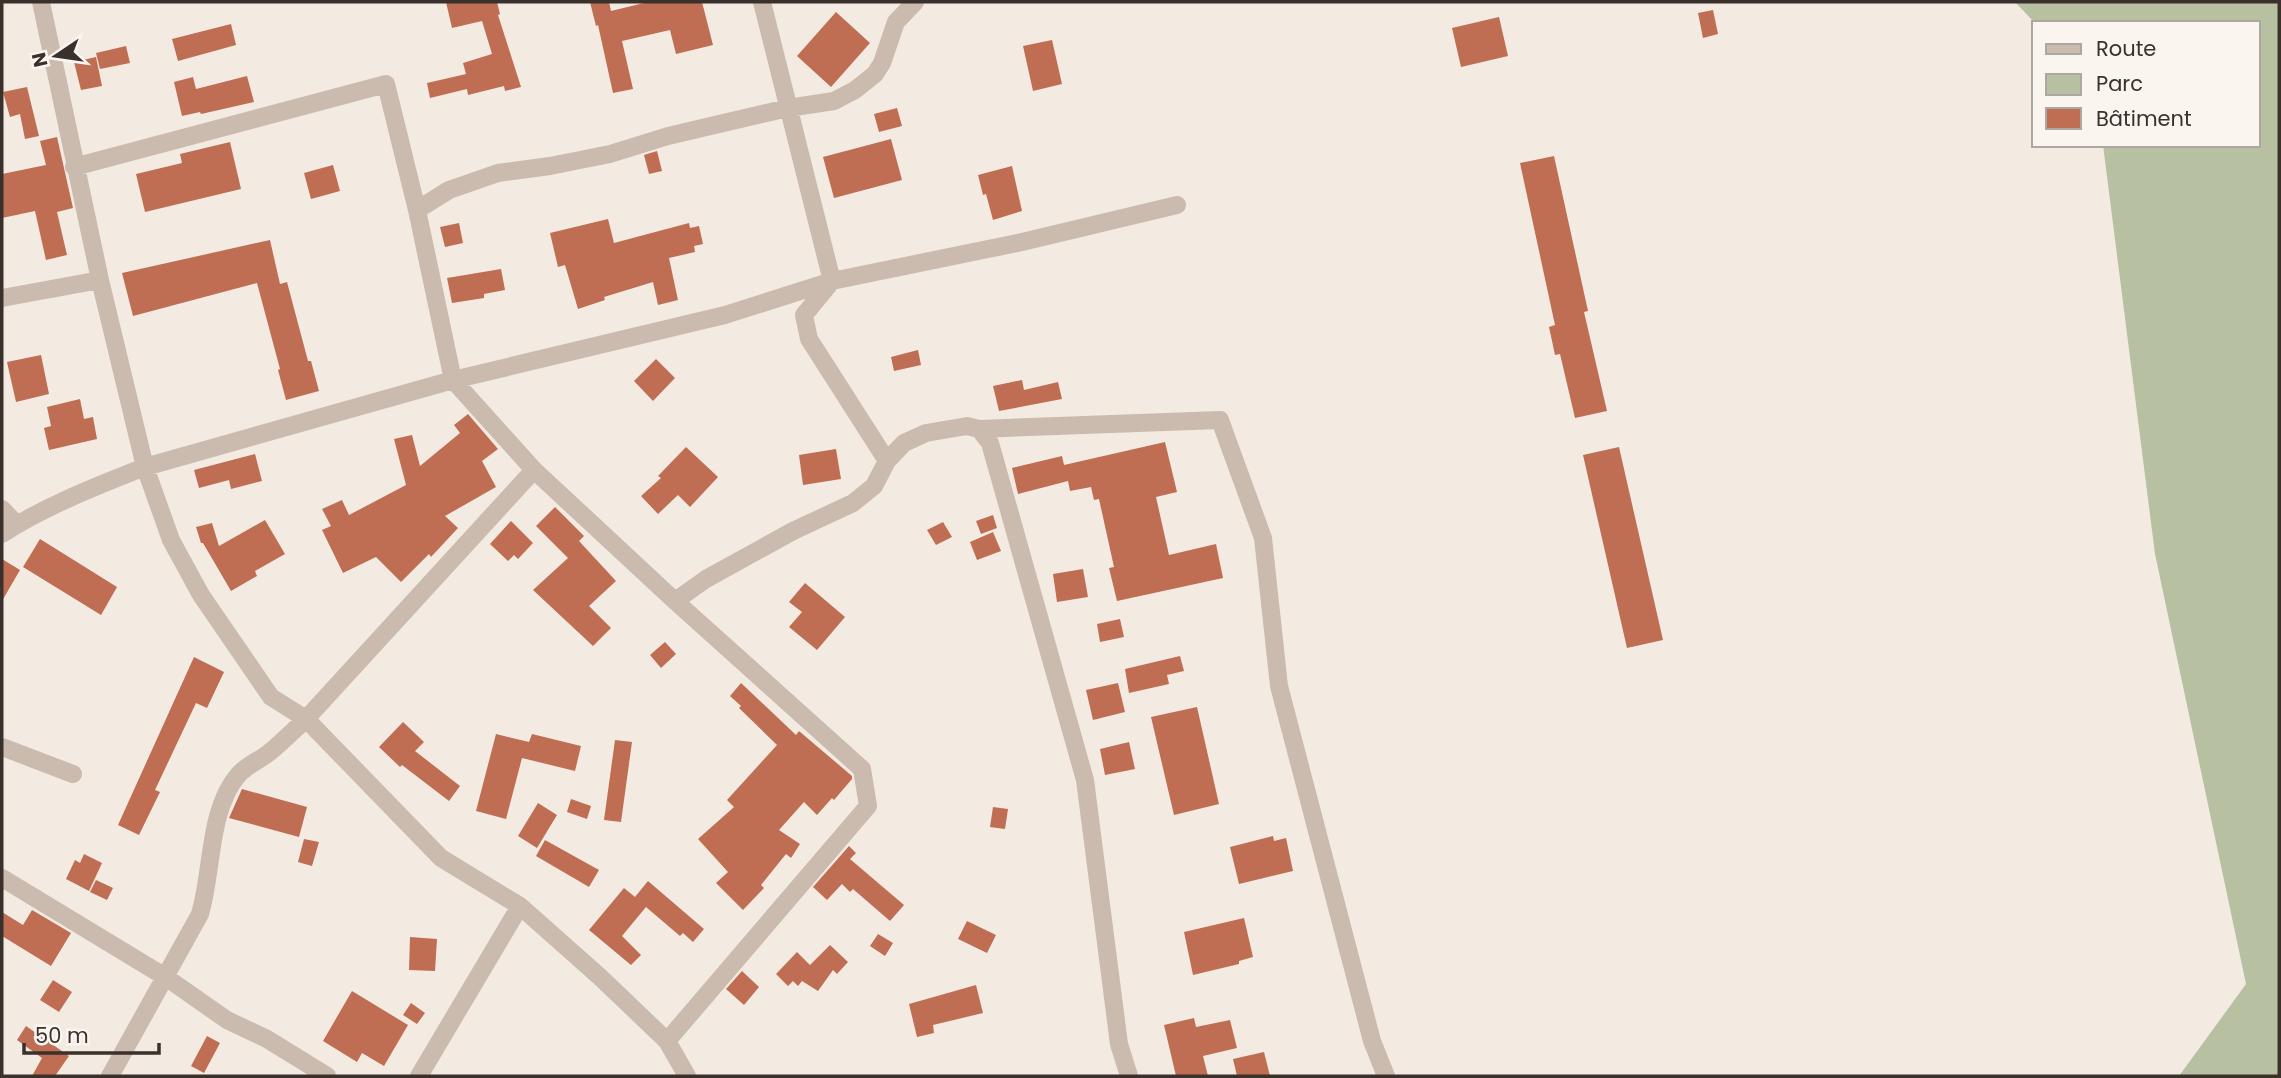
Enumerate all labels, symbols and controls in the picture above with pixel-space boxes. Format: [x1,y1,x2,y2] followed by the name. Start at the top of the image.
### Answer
[21,21,91,91] north arrow
[2032,21,2260,147] legend
[2096,34,2156,63] text: Route
[25,50,55,70] text: N
[2096,69,2143,98] text: Parc
[2096,104,2192,133] text: Bâtiment
[24,1012,159,1056] scale bar
[35,1021,89,1050] text: 50 m

